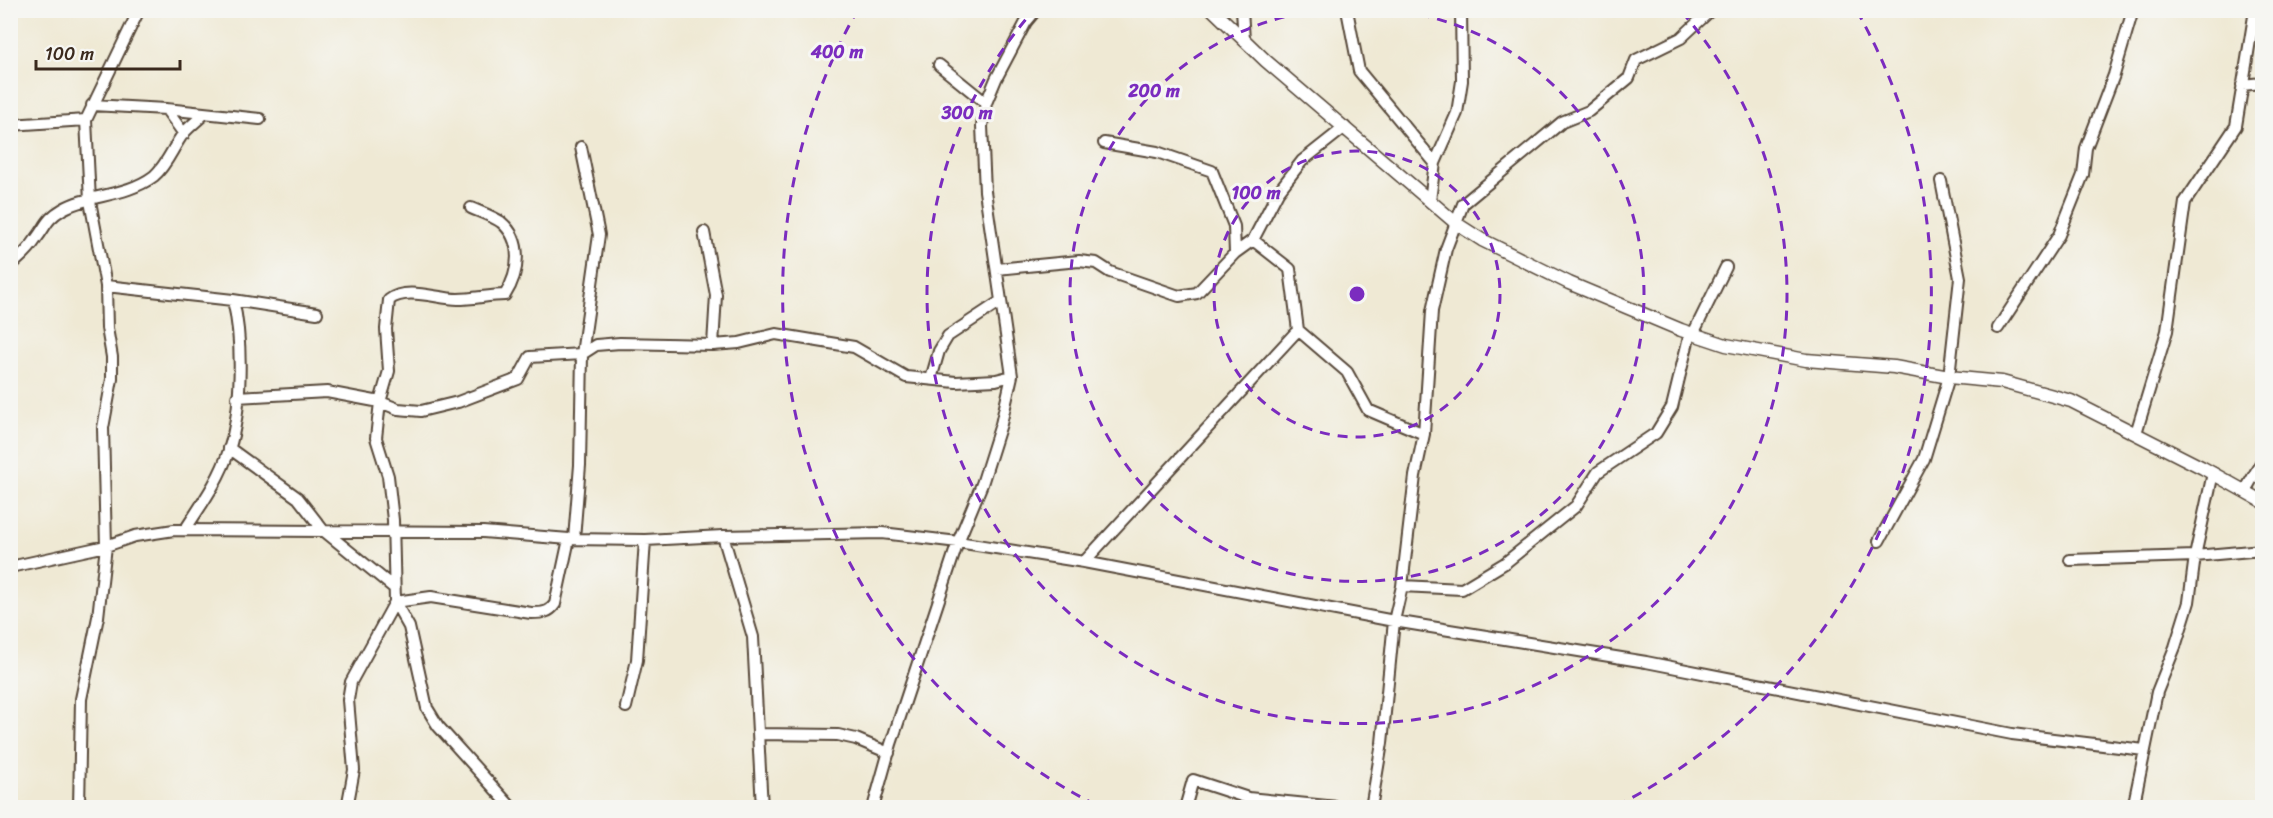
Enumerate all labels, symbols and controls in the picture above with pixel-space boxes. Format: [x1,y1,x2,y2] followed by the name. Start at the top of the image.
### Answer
[36,33,180,71] scale bar
[810,36,863,68] text: 400 m
[45,38,94,70] text: 100 m
[1127,75,1180,107] text: 200 m
[940,97,993,129] text: 300 m
[1232,177,1281,209] text: 100 m
[1347,284,1367,304] centre of rings

